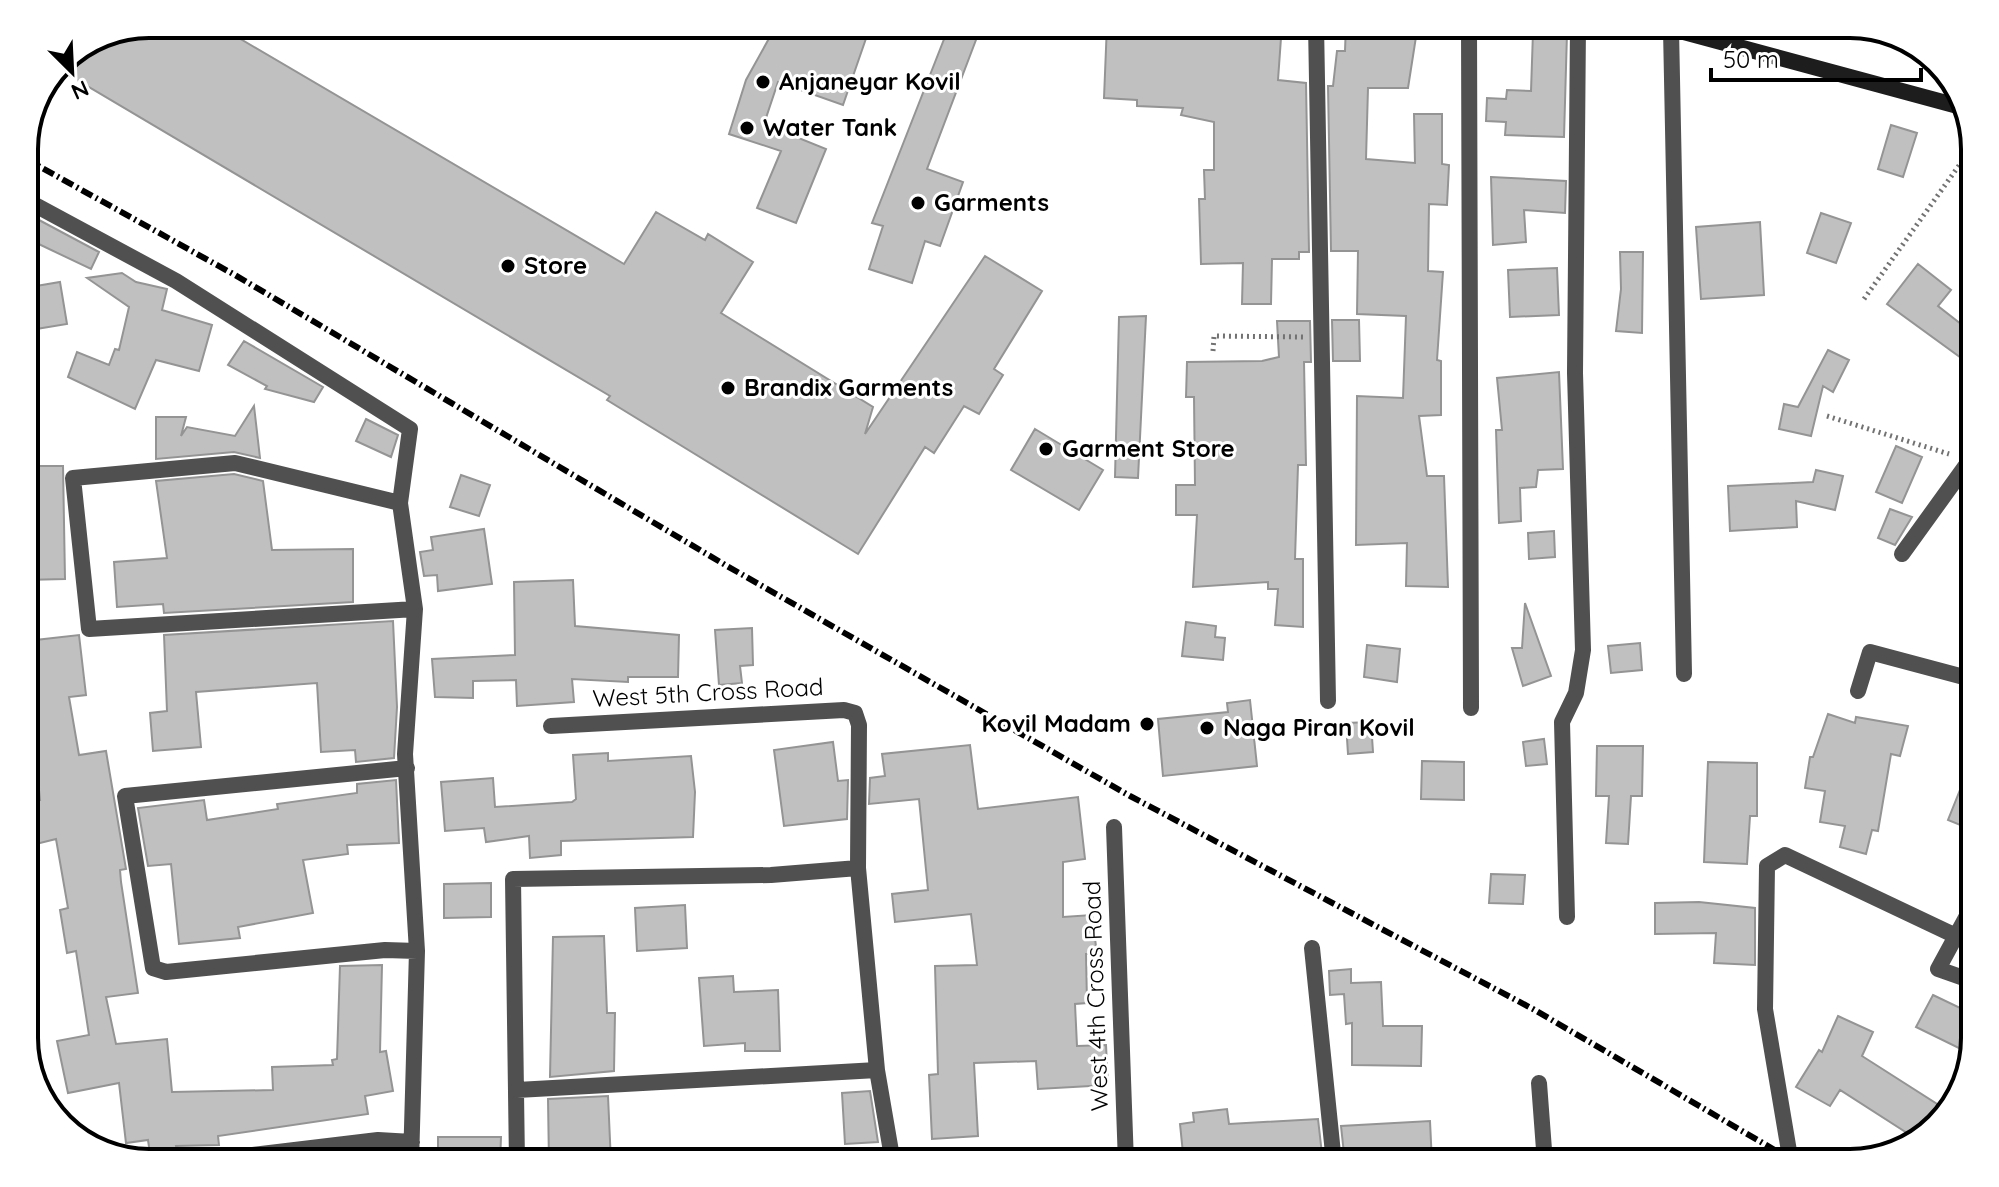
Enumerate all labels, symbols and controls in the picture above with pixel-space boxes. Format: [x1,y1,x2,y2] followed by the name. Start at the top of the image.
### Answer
[32,32,112,112] north arrow
[1711,32,1921,82] scale bar
[1723,44,1779,74] text: 50 m
[779,66,961,96] place label: Anjaneyar Kovil
[754,73,772,91] marker: Anjaneyar Kovil
[67,74,93,106] text: N
[763,112,897,142] place label: Water Tank
[738,119,756,137] marker: Water Tank
[934,187,1049,217] place label: Garments
[909,194,927,212] marker: Garments
[524,250,587,280] place label: Store
[499,257,517,275] marker: Store
[744,372,953,402] place label: Brandix Garments
[719,379,737,397] marker: Brandix Garments
[1062,433,1235,463] place label: Garment Store
[1037,440,1055,458] marker: Garment Store
[592,671,824,713] street label: West 5th Cross Road
[982,708,1131,738] place label: Kovil Madam
[1223,712,1415,742] place label: Naga Piran Kovil
[1138,715,1156,733] marker: Kovil Madam
[1198,719,1216,737] marker: Naga Piran Kovil
[1076,880,1114,1112] street label: West 4th Cross Road

